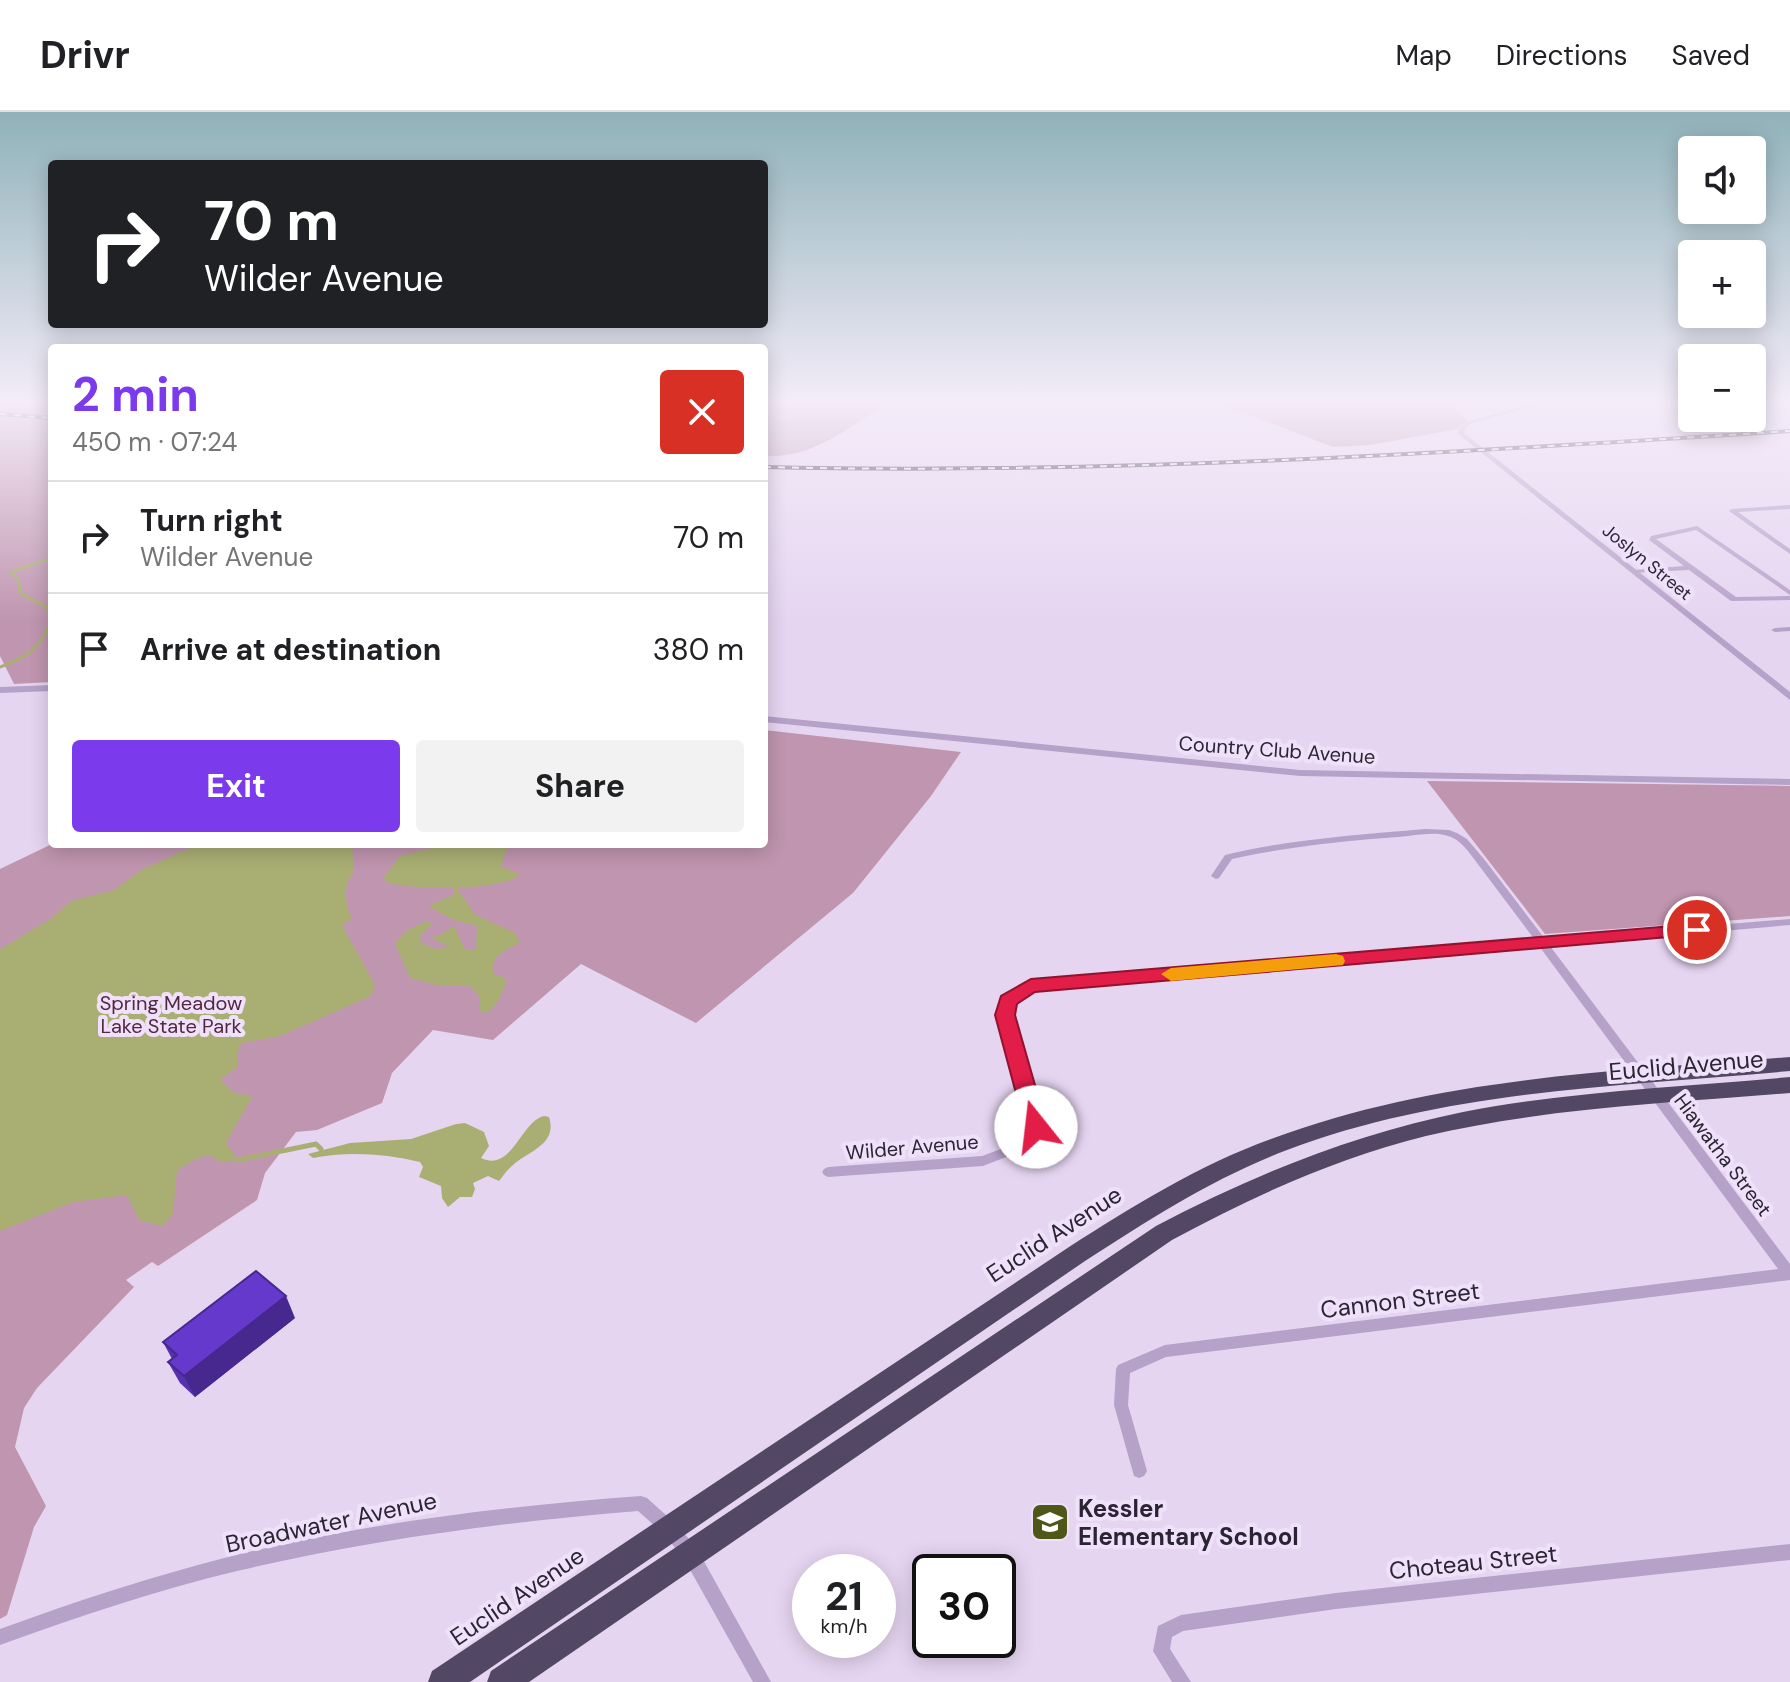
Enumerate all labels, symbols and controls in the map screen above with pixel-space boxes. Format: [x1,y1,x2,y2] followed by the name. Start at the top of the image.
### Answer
[40,30,130,80] text: Drivr
[1395,37,1452,74] text: Map
[1496,37,1628,74] text: Directions
[1672,37,1750,74] text: Saved
[1678,136,1766,432] map controls
[1678,136,1766,224] button: sound
[204,184,339,257] text: 70 m
[72,192,176,296] icon: right
[1678,240,1766,328] button: +
[204,255,444,302] text: Wilder Avenue
[1678,344,1766,432] button: −
[72,363,199,426] text: 2 min
[660,370,744,454] button: close
[72,425,237,459] text: 450 m · 07:24
[140,501,283,540] text: Turn right
[72,515,116,559] icon: right
[673,518,744,557] text: 70 m
[1597,518,1697,606] street label: Joslyn Street
[140,540,313,574] text: Wilder Avenue
[72,627,116,671] icon: arrive
[140,630,441,669] text: Arrive at destination
[653,630,744,669] text: 380 m
[1178,730,1376,770] street label: Country Club Avenue
[72,740,400,832] button: Exit
[416,740,744,832] button: Share
[1663,896,1731,964] pin
[1675,908,1719,952] icon: arrive
[100,990,242,1039] park label: Spring Meadow Lake State Park
[1607,1043,1765,1087] street label: Euclid Avenue
[994,1085,1078,1169] position arrow
[1668,1089,1778,1222] street label: Hiawatha Street
[845,1128,979,1166] street label: Wilder Avenue
[981,1179,1127,1289] street label: Euclid Avenue
[1319,1275,1481,1325] street label: Cannon Street
[222,1484,440,1560] street label: Broadwater Avenue
[1078,1493,1299,1552] place label: Kessler Elementary School
[1029,1501,1071,1543] school or university icon: Kessler Elementary School
[1388,1538,1558,1586] street label: Choteau Street
[444,1540,590,1652] street label: Euclid Avenue
[912,1554,1016,1658] speed limit sign: 30
[825,1570,863,1622] text: 21
[820,1613,868,1639] text: km/h

